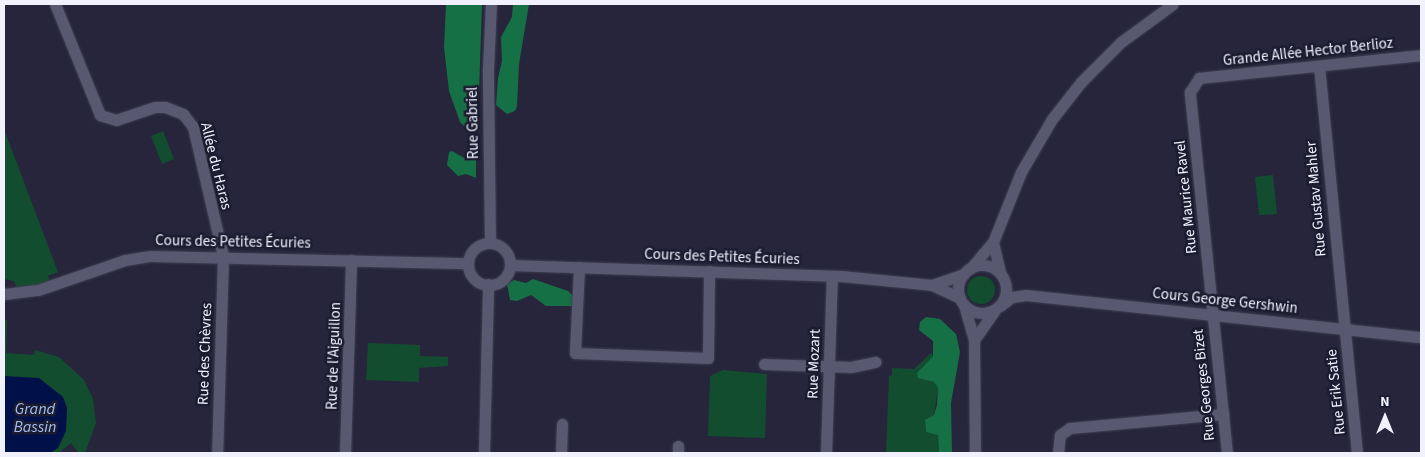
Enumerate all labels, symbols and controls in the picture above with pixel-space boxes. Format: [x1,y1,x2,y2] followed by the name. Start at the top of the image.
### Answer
[1222,34,1394,70] street label: Grande Allée Hector Berlioz
[463,87,483,159] street label: Rue Gabriel
[196,121,236,211] street label: Allée du Haras
[1171,139,1201,255] street label: Rue Maurice Ravel
[1302,140,1330,258] street label: Rue Gustav Mahler
[155,232,311,252] street label: Cours des Petites Écuries
[644,245,800,269] street label: Cours des Petites Écuries
[1151,284,1299,318] street label: Cours George Gershwin
[323,302,345,410] street label: Rue de l'Aiguillon
[194,303,216,405] street label: Rue des Chèvres
[1189,328,1219,442] street label: Rue Georges Bizet
[804,329,824,399] street label: Rue Mozart
[1323,348,1349,436] street label: Rue Erik Satie
[1360,392,1410,442] north arrow
[1380,392,1390,412] text: N
[14,399,56,437] water label: Grand Bassin

